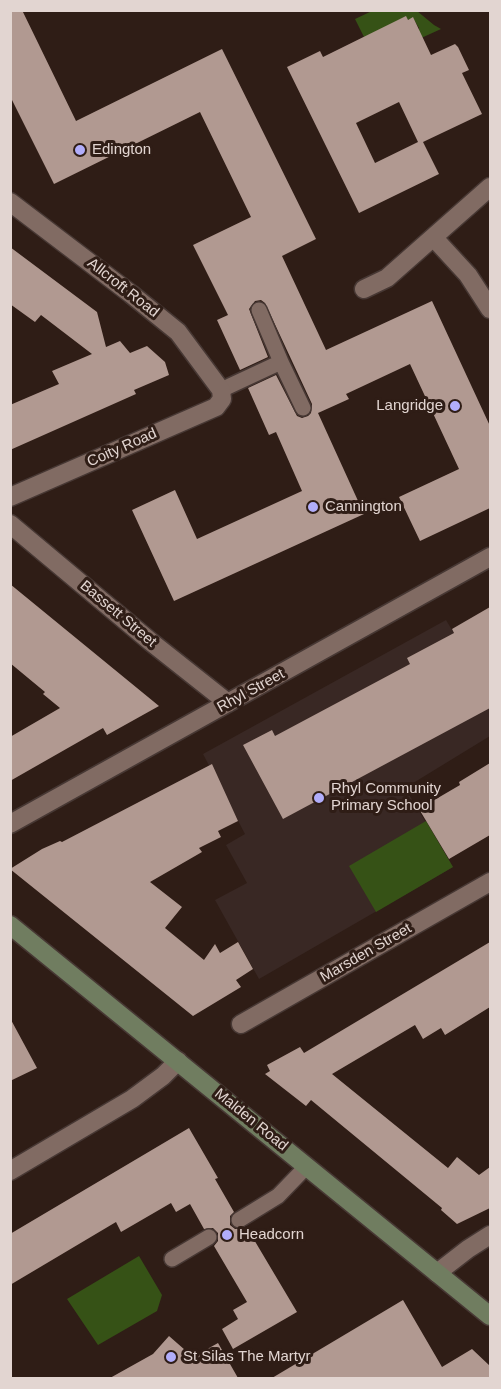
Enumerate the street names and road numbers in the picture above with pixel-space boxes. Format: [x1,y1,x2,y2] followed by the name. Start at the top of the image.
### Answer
[84,254,162,322] street label: Allcroft Road
[84,425,160,471] street label: Coity Road
[76,577,160,651] street label: Bassett Street
[214,665,288,717] street label: Rhyl Street
[317,920,415,986] street label: Marsden Street
[211,1085,291,1155] street label: Malden Road

